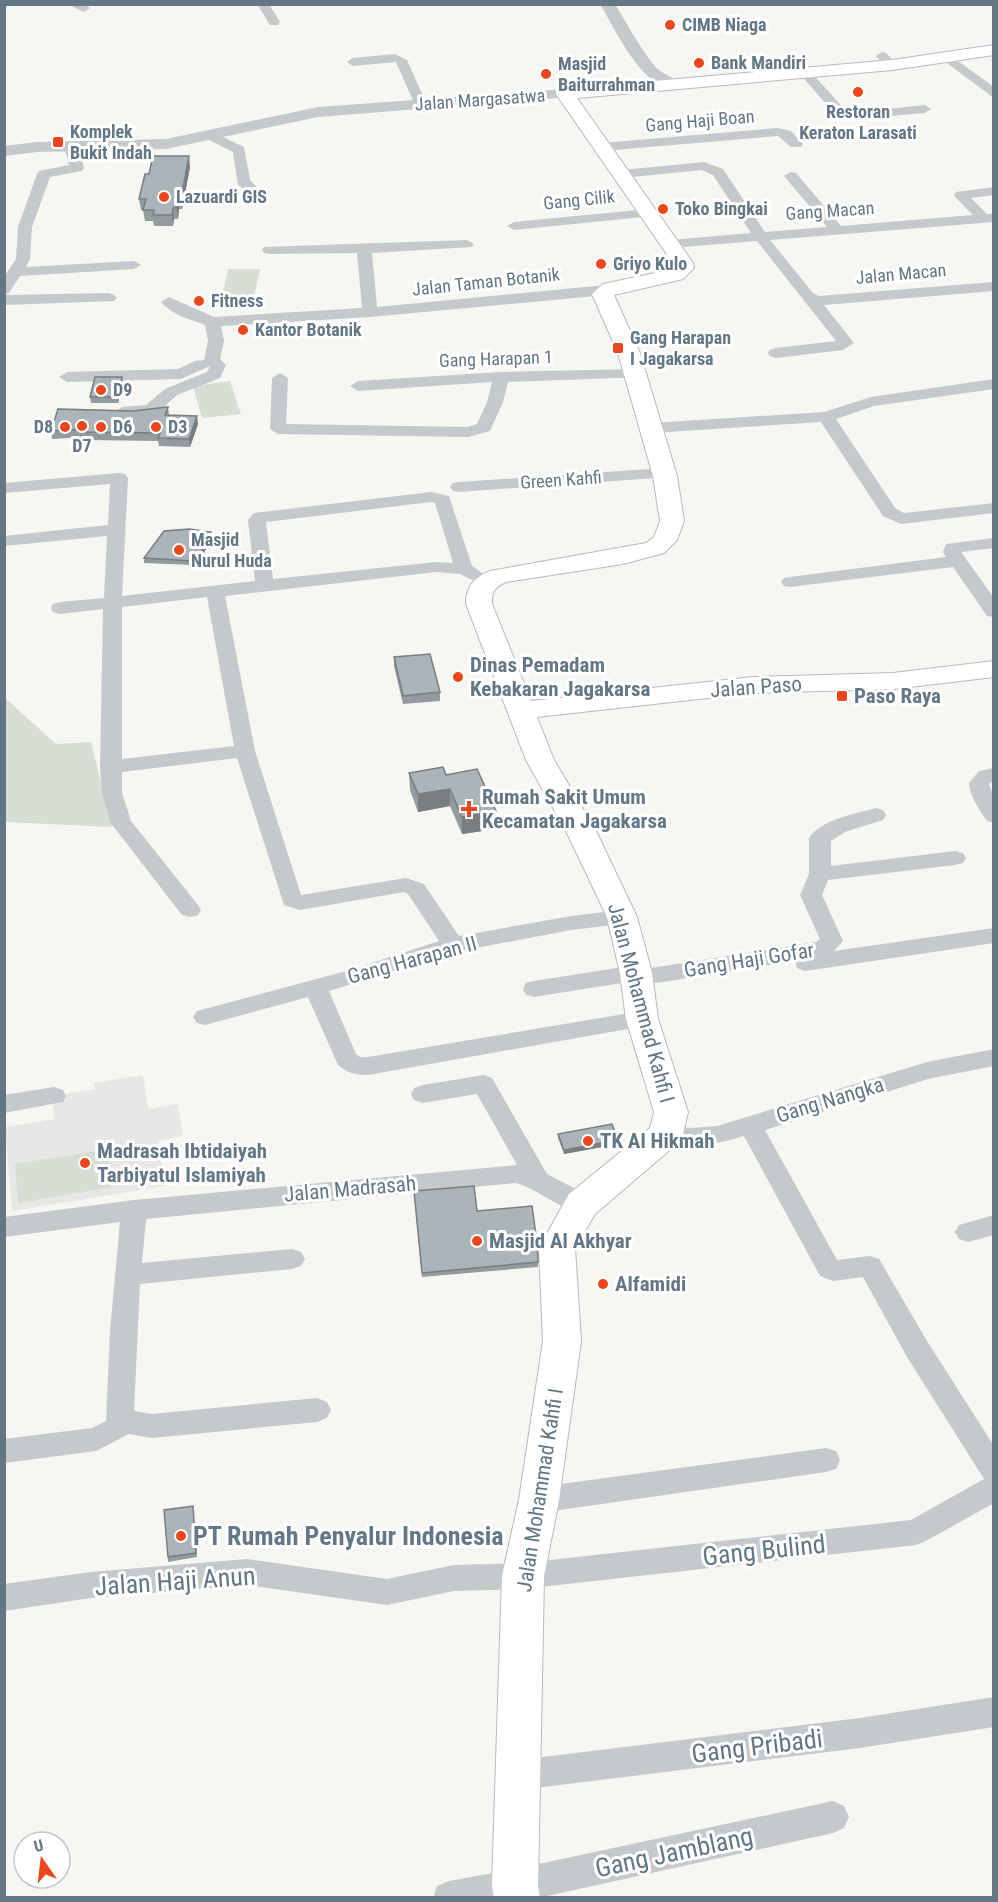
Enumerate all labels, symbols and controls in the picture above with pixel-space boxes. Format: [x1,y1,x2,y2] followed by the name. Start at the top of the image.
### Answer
[682,14,767,35] place label: CIMB Niaga
[663,18,677,32] marker: CIMB Niaga
[711,52,806,73] place label: Bank Mandiri
[558,53,655,95] place label: Masjid Baiturrahman
[692,56,706,70] marker: Bank Mandiri
[539,67,553,81] marker: Masjid Baiturrahman
[414,84,546,115] street label: Jalan Margasatwa
[851,85,865,99] marker: Restoran Keraton Larasati
[799,101,917,143] place label: Restoran Keraton Larasati
[645,105,755,136] street label: Gang Haji Boan
[70,121,152,163] place label: Komplek Bukit Indah
[51,135,65,149] marker: Komplek Bukit Indah
[542,185,616,214] street label: Gang Cilik
[176,186,267,207] place label: Lazuardi GIS
[157,190,171,204] marker: Lazuardi GIS
[785,197,875,224] street label: Gang Macan
[675,198,768,219] place label: Toko Bingkai
[656,202,670,216] marker: Toko Bingkai
[613,253,687,274] place label: Griyo Kulo
[594,257,608,271] marker: Griyo Kulo
[855,259,947,288] street label: Jalan Macan
[411,263,561,300] street label: Jalan Taman Botanik
[211,290,263,311] place label: Fitness
[192,294,206,308] marker: Fitness
[255,319,362,340] place label: Kantor Botanik
[236,323,250,337] marker: Kantor Botanik
[630,327,731,369] place label: Gang Harapan I Jagakarsa
[611,341,625,355] marker: Gang Harapan I Jagakarsa
[439,346,553,371] street label: Gang Harapan 1
[113,379,132,400] place label: D9
[94,383,108,397] marker: D9
[34,416,53,437] place label: D8
[113,416,132,437] place label: D6
[168,416,187,437] place label: D3
[75,419,89,433] marker: D7
[58,420,72,434] marker: D8
[94,420,108,434] marker: D6
[149,420,163,434] marker: D3
[72,435,92,456] place label: D7
[520,466,602,493] street label: Green Kahfi
[191,529,272,571] place label: Masjid Nurul Huda
[172,543,186,557] marker: Masjid Nurul Huda
[470,653,650,701] place label: Dinas Pemadam Kebakaran Jagakarsa
[451,670,465,684] marker: Dinas Pemadam Kebakaran Jagakarsa
[709,672,803,702] street label: Jalan Paso
[854,684,941,708] place label: Paso Raya
[835,689,849,703] marker: Paso Raya
[482,785,667,833] place label: Rumah Sakit Umum Kecamatan Jagakarsa
[460,800,478,818] marker: Rumah Sakit Umum Kecamatan Jagakarsa
[603,901,679,1105] street label: Jalan Mohammad Kahfi I
[345,931,479,989] street label: Gang Harapan II
[682,938,816,982] street label: Gang Haji Gofar
[773,1072,887,1128] street label: Gang Nangka
[600,1129,715,1153] place label: TK Al Hikmah
[581,1134,595,1148] marker: TK Al Hikmah
[97,1139,267,1187] place label: Madrasah Ibtidaiyah Tarbiyatul Islamiyah
[78,1156,92,1170] marker: Madrasah Ibtidaiyah Tarbiyatul Islamiyah
[283,1171,417,1207] street label: Jalan Madrasah
[489,1229,632,1253] place label: Masjid Al Akhyar
[470,1234,484,1248] marker: Masjid Al Akhyar
[615,1272,686,1296] place label: Alfamidi
[596,1277,610,1291] marker: Alfamidi
[512,1387,568,1593] street label: Jalan Mohammad Kahfi I
[193,1521,504,1551] place label: PT Rumah Penyalur Indonesia
[174,1529,188,1543] marker: PT Rumah Penyalur Indonesia
[701,1529,827,1571] street label: Gang Bulind
[94,1560,256,1602] street label: Jalan Haji Anun
[690,1723,824,1769] street label: Gang Pribadi
[592,1821,756,1883] street label: Gang Jamblang
[12,1830,72,1890] north arrow
[32,1836,45,1856] text: U

